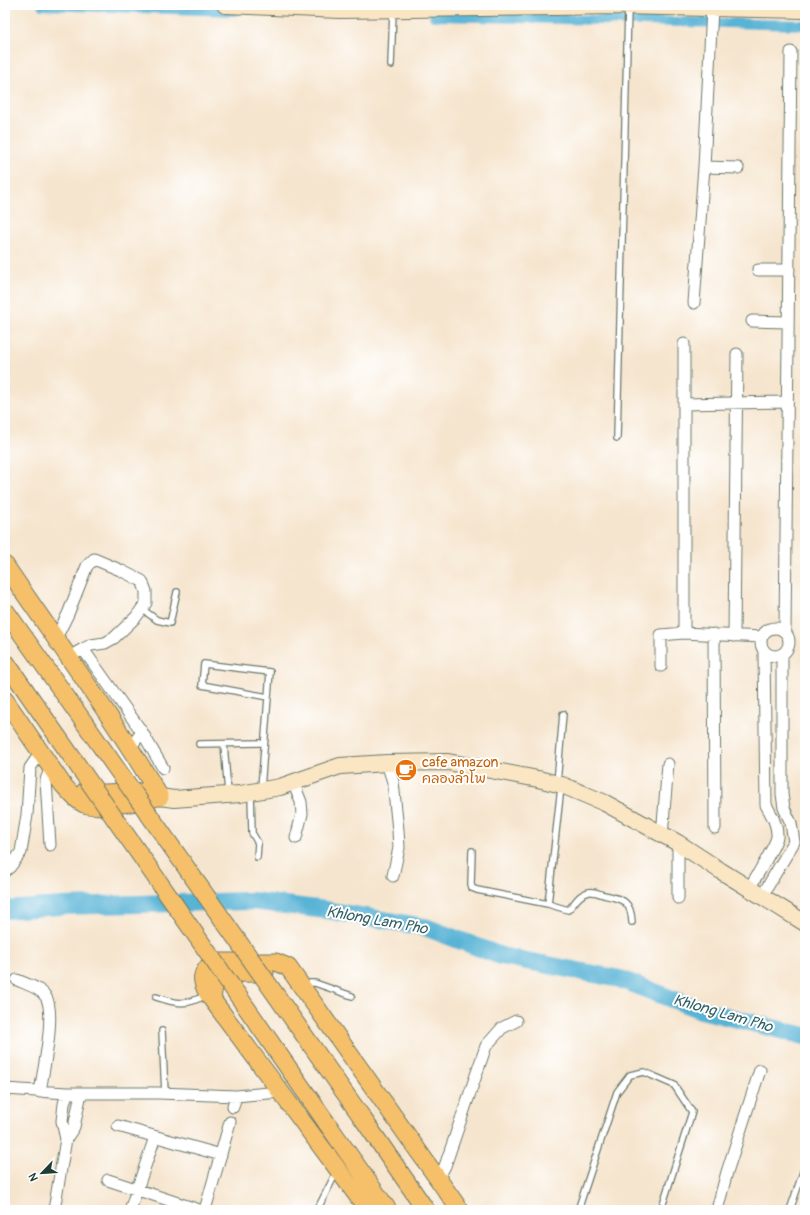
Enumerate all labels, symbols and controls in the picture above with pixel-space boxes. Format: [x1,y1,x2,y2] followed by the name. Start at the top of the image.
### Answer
[422,754,499,787] place label: cafe amazon คลองลำโพ
[393,757,419,783] cafe icon: cafe amazon คลองลำโพ
[325,902,430,939] water label: Khlong Lam Pho
[671,990,776,1037] water label: Khlong Lam Pho
[22,1153,62,1193] north arrow
[26,1170,41,1183] text: N

